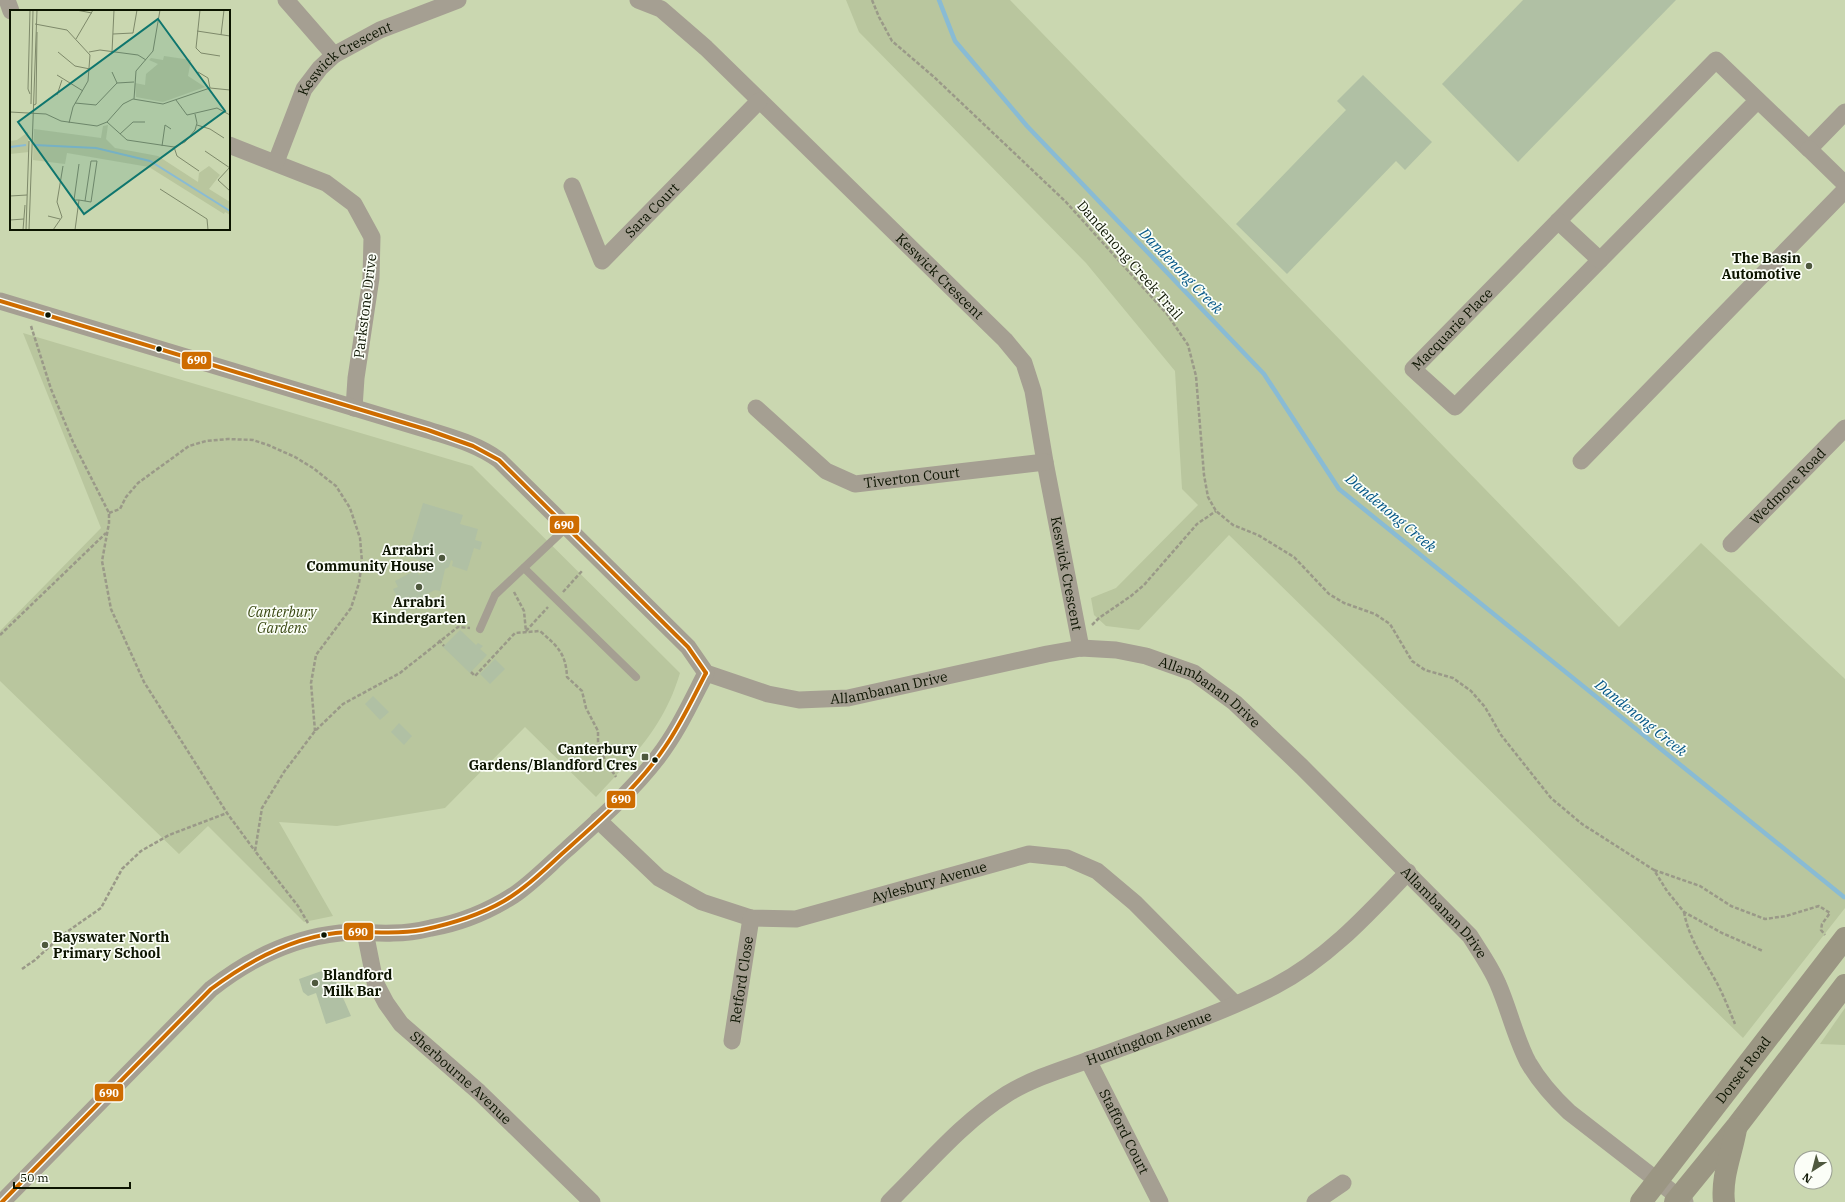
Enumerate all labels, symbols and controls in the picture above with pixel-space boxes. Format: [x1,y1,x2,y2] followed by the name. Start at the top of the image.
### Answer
[10,10,230,230] inset map
[293,17,394,98] street label: Keswick Crescent
[621,179,683,241] street label: Sara Court
[1074,197,1186,323] street label: Dandenong Creek Trail
[1135,224,1227,318] water label: Dandenong Creek
[892,229,988,323] street label: Keswick Crescent
[1722,249,1801,283] place label: The Basin Automotive
[350,253,380,359] street label: Parkstone Drive
[1804,261,1814,271] marker: The Basin Automotive
[1408,284,1497,374] street label: Macquarie Place
[43,310,53,320] unlabelled marker
[154,344,164,354] unlabelled marker
[181,351,212,370] line badge: 690
[187,353,207,367] text: 690
[1746,444,1830,528] street label: Wedmore Road
[863,463,961,492] street label: Tiverton Court
[1341,468,1441,556] water label: Dandenong Creek
[549,515,580,534] line badge: 690
[1047,515,1086,632] street label: Keswick Crescent
[554,518,574,532] text: 690
[306,541,434,575] place label: Arrabri Community House
[437,553,447,563] marker: Arrabri Community House
[414,582,424,592] marker: Arrabri Kindergarten
[372,593,466,627] place label: Arrabri Kindergarten
[248,603,318,637] park label: Canterbury Gardens
[1157,652,1264,732] street label: Allambanan Drive
[830,667,949,708] street label: Allambanan Drive
[1591,674,1691,760] water label: Dandenong Creek
[468,740,637,774] place label: Canterbury Gardens/Blandford Cres
[640,752,650,762] marker: Canterbury Gardens/Blandford Cres
[650,755,660,765] unlabelled marker
[606,790,636,809] line badge: 690
[611,792,631,806] text: 690
[869,857,989,907] street label: Aylesbury Avenue
[1397,863,1491,962] street label: Allambanan Drive
[343,922,374,941] line badge: 690
[348,925,368,939] text: 690
[53,928,169,962] place label: Bayswater North Primary School
[319,930,329,940] unlabelled marker
[726,935,757,1025] street label: Retford Close
[40,940,50,950] marker: Bayswater North Primary School
[323,966,393,1000] place label: Blandford Milk Bar
[310,978,320,988] marker: Blandford Milk Bar
[1084,1006,1214,1069] street label: Huntingdon Avenue
[406,1027,516,1128] street label: Sherbourne Avenue
[1712,1032,1775,1107] street label: Dorset Road
[94,1083,124,1102] line badge: 690
[99,1086,119,1100] text: 690
[1095,1086,1153,1177] street label: Stafford Court
[1793,1150,1833,1190] north arrow
[14,1164,130,1190] scale bar
[20,1170,49,1185] text: 50 m
[1799,1170,1815,1186] text: N

